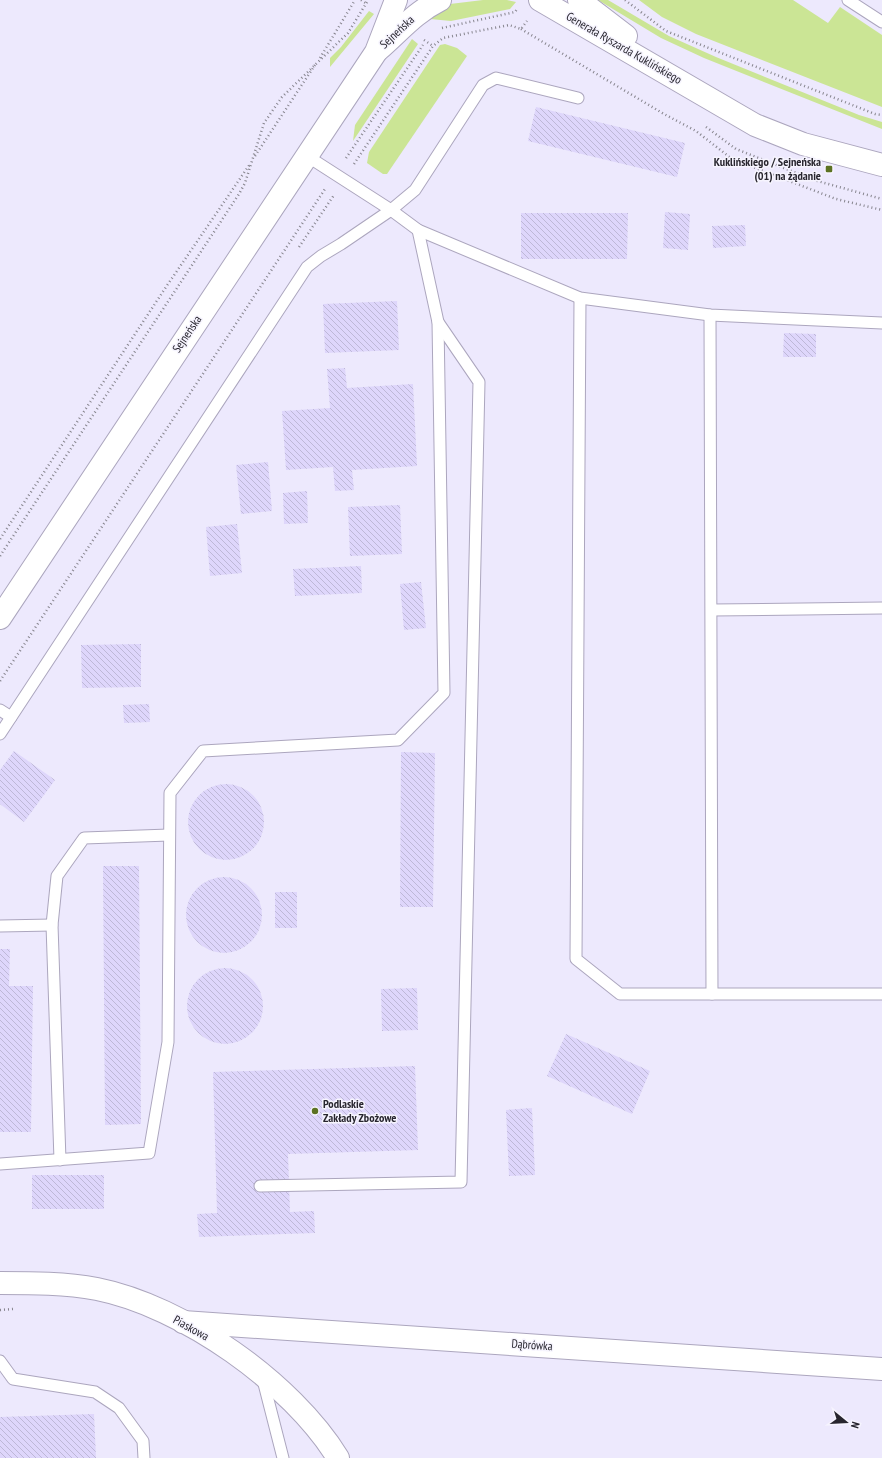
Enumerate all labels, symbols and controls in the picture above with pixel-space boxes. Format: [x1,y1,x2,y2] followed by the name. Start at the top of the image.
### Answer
[564,8,685,87] street label: Generała Ryszarda Kuklińskiego
[376,12,417,51] street label: Sejneńska
[714,154,821,183] place label: Kuklińskiego / Sejneńska (01) na żądanie
[824,164,834,174] marker: Kuklińskiego / Sejneńska (01) na żądanie
[169,312,205,355] street label: Sejneńska
[323,1096,396,1125] place label: Podlaskie Zakłady Zbożowe
[310,1106,320,1116] marker: Podlaskie Zakłady Zbożowe
[171,1312,212,1344] street label: Piaskowa
[511,1336,553,1353] street label: Dąbrówka
[826,1402,866,1442] north arrow
[848,1420,863,1430] text: N

